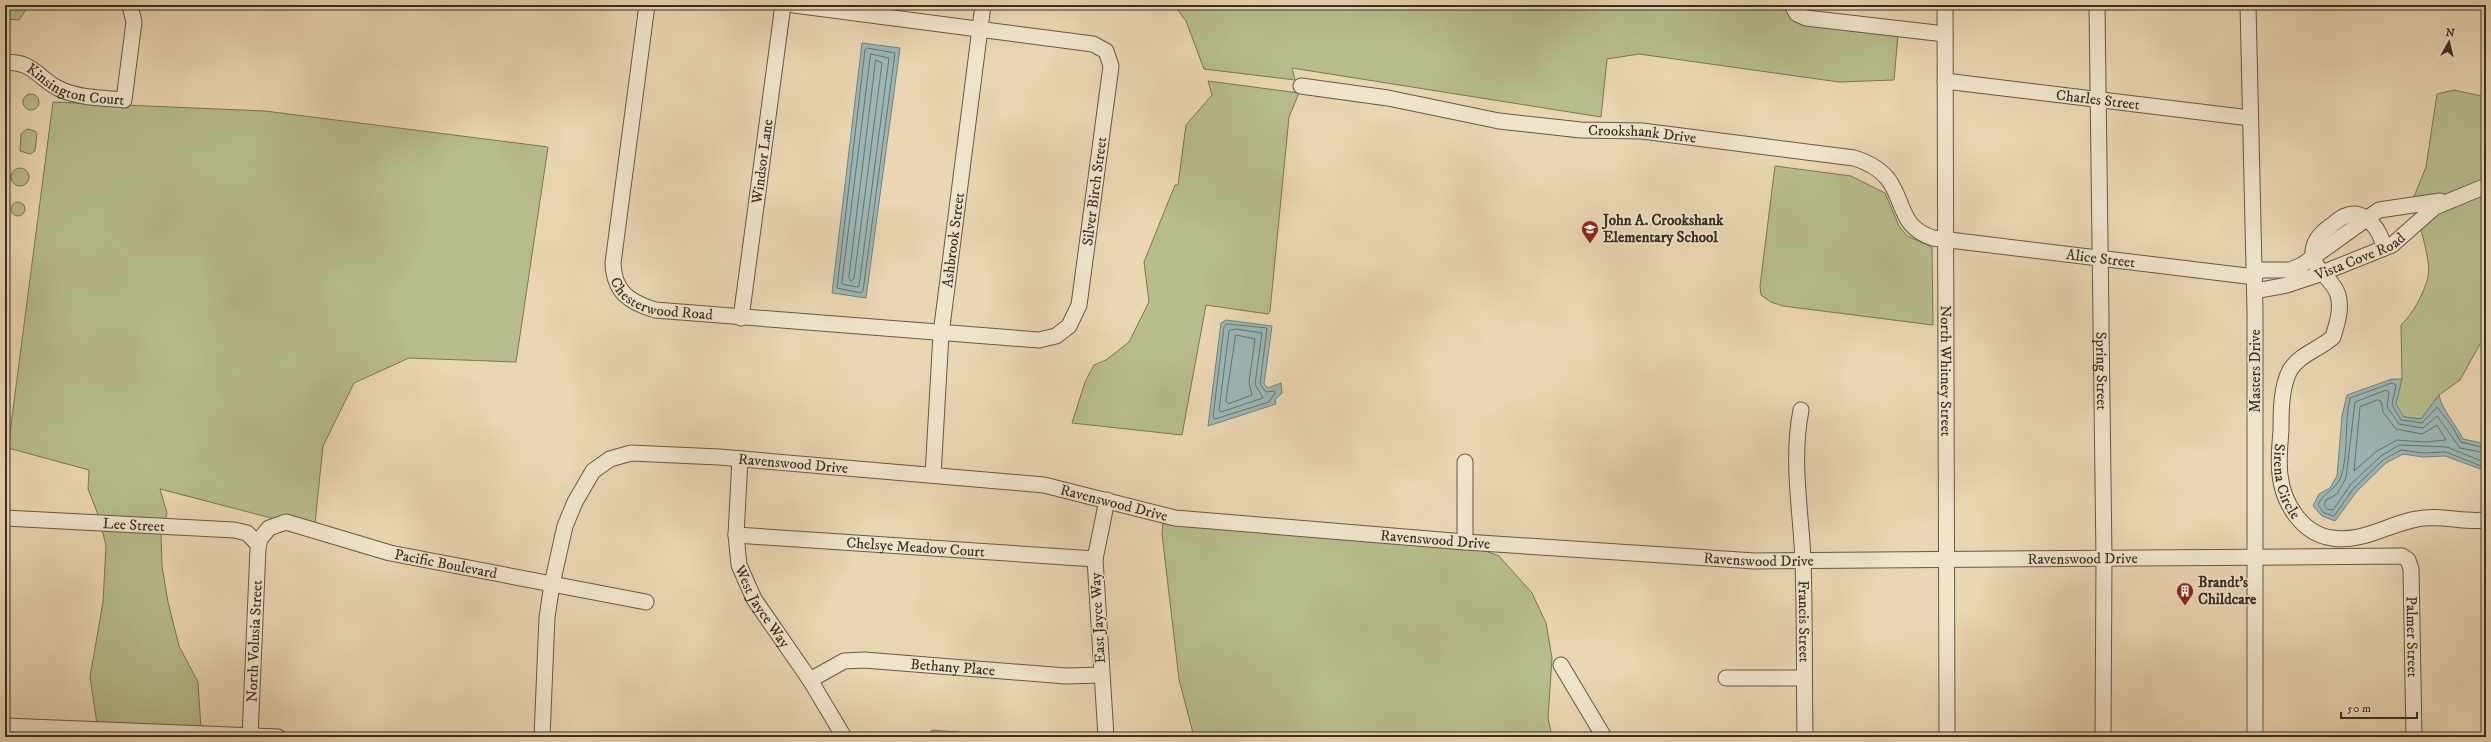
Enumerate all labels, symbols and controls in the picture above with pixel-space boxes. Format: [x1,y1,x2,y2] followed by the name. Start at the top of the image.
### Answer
[2429,22,2469,62] north arrow
[2445,26,2456,41] text: N
[23,59,125,109] street label: Kinsington Court
[2055,85,2141,114] street label: Charles Street
[747,118,777,206] street label: Windsor Lane
[1588,121,1697,147] street label: Crookshank Drive
[1078,135,1111,247] street label: Silver Birch Street
[938,191,969,289] street label: Ashbrook Street
[1601,211,1724,247] place label: John A. Crookshank Elementary School
[1580,219,1600,244] school or university icon: John A. Crookshank Elementary School
[2311,228,2410,285] street label: Vista Cove Road
[2065,245,2136,272] street label: Alice Street
[606,274,714,324] street label: Chesterwood Road
[1936,305,1956,437] street label: North Whitney Street
[2246,329,2265,413] street label: Masters Drive
[2092,331,2112,411] street label: Spring Street
[2270,443,2305,523] street label: Sirena Circle
[737,449,849,478] street label: Ravenswood Drive
[1058,480,1170,525] street label: Ravenswood Drive
[102,514,165,536] street label: Lee Street
[1380,526,1491,553] street label: Ravenswood Drive
[846,533,986,561] street label: Chelsye Meadow Court
[393,545,499,583] street label: Pacific Boulevard
[1703,548,1814,571] street label: Ravenswood Drive
[2027,549,2138,568] street label: Ravenswood Drive
[730,561,795,652] street label: West Jayce Way
[1086,571,1110,664] street label: East Jayce Way
[2198,573,2257,609] place label: Brandt's Childcare
[242,579,266,703] street label: North Volusia Street
[1794,580,1814,663] street label: Francis Street
[2175,581,2195,606] building icon: Brandt's Childcare
[2402,596,2422,678] street label: Palmer Street
[910,654,996,680] street label: Bethany Place
[2341,694,2417,720] scale bar
[2347,701,2371,716] text: 50 m

